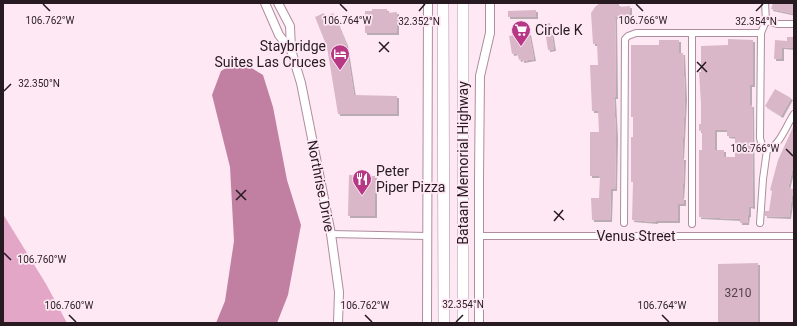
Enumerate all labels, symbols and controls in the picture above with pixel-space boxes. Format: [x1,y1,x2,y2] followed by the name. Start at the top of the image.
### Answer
[26,15,75,26] text: 106.762°W
[323,15,372,26] text: 106.764°W
[619,15,668,26] text: 106.766°W
[398,16,440,27] text: 32.352°N
[735,16,777,27] text: 32.354°N
[510,19,532,47] supermarket icon: Circle K
[535,22,583,38] place label: Circle K
[214,38,326,70] place label: Staybridge Suites Las Cruces
[329,43,351,71] hotel icon: Staybridge Suites Las Cruces
[18,78,60,89] text: 32.350°N
[455,81,471,245] street label: Bataan Memorial Highway
[304,139,338,233] street label: Northrise Drive
[731,143,780,154] text: 106.766°W
[376,163,445,195] place label: Peter Piper Pizza
[351,168,373,196] restaurant icon: Peter Piper Pizza
[596,228,676,244] street label: Venus Street
[18,254,67,265] text: 106.760°W
[725,286,752,300] house number: 3210
[442,299,484,310] text: 32.354°N
[45,300,94,311] text: 106.760°W
[341,300,390,311] text: 106.762°W
[638,300,687,311] text: 106.764°W

